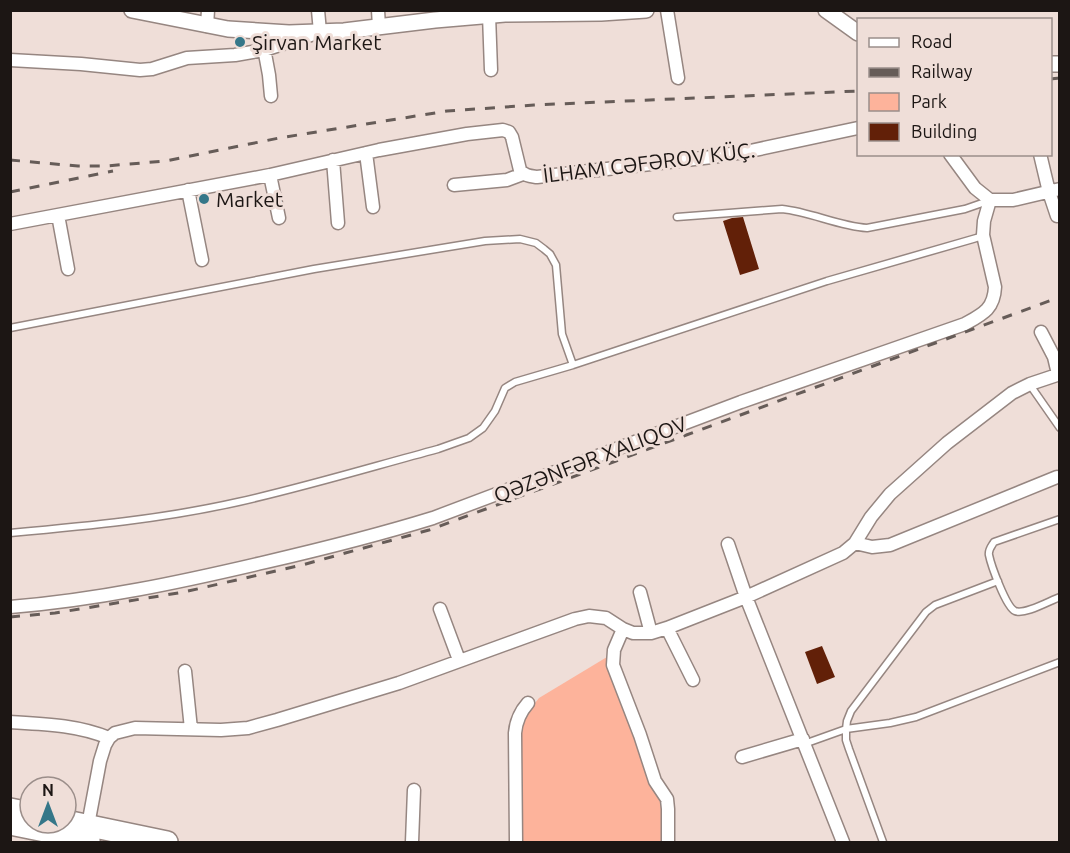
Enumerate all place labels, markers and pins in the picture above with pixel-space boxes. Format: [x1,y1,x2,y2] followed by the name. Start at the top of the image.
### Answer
[252,30,381,54] place label: Şirvan Market
[233,35,247,49] marker: Şirvan Market
[216,187,283,211] place label: Market
[197,192,211,206] marker: Market

